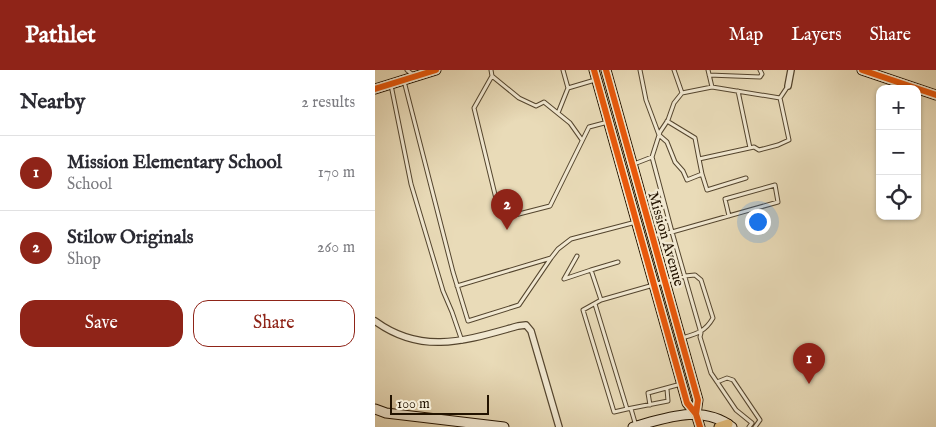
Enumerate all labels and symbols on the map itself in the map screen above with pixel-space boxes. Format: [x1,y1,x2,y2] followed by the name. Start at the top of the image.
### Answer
[491,189,523,230] pin: 2
[643,189,689,289] street label: Mission Avenue
[745,209,771,235] your location
[793,343,825,384] pin: 1
[390,392,489,415] scale bar

